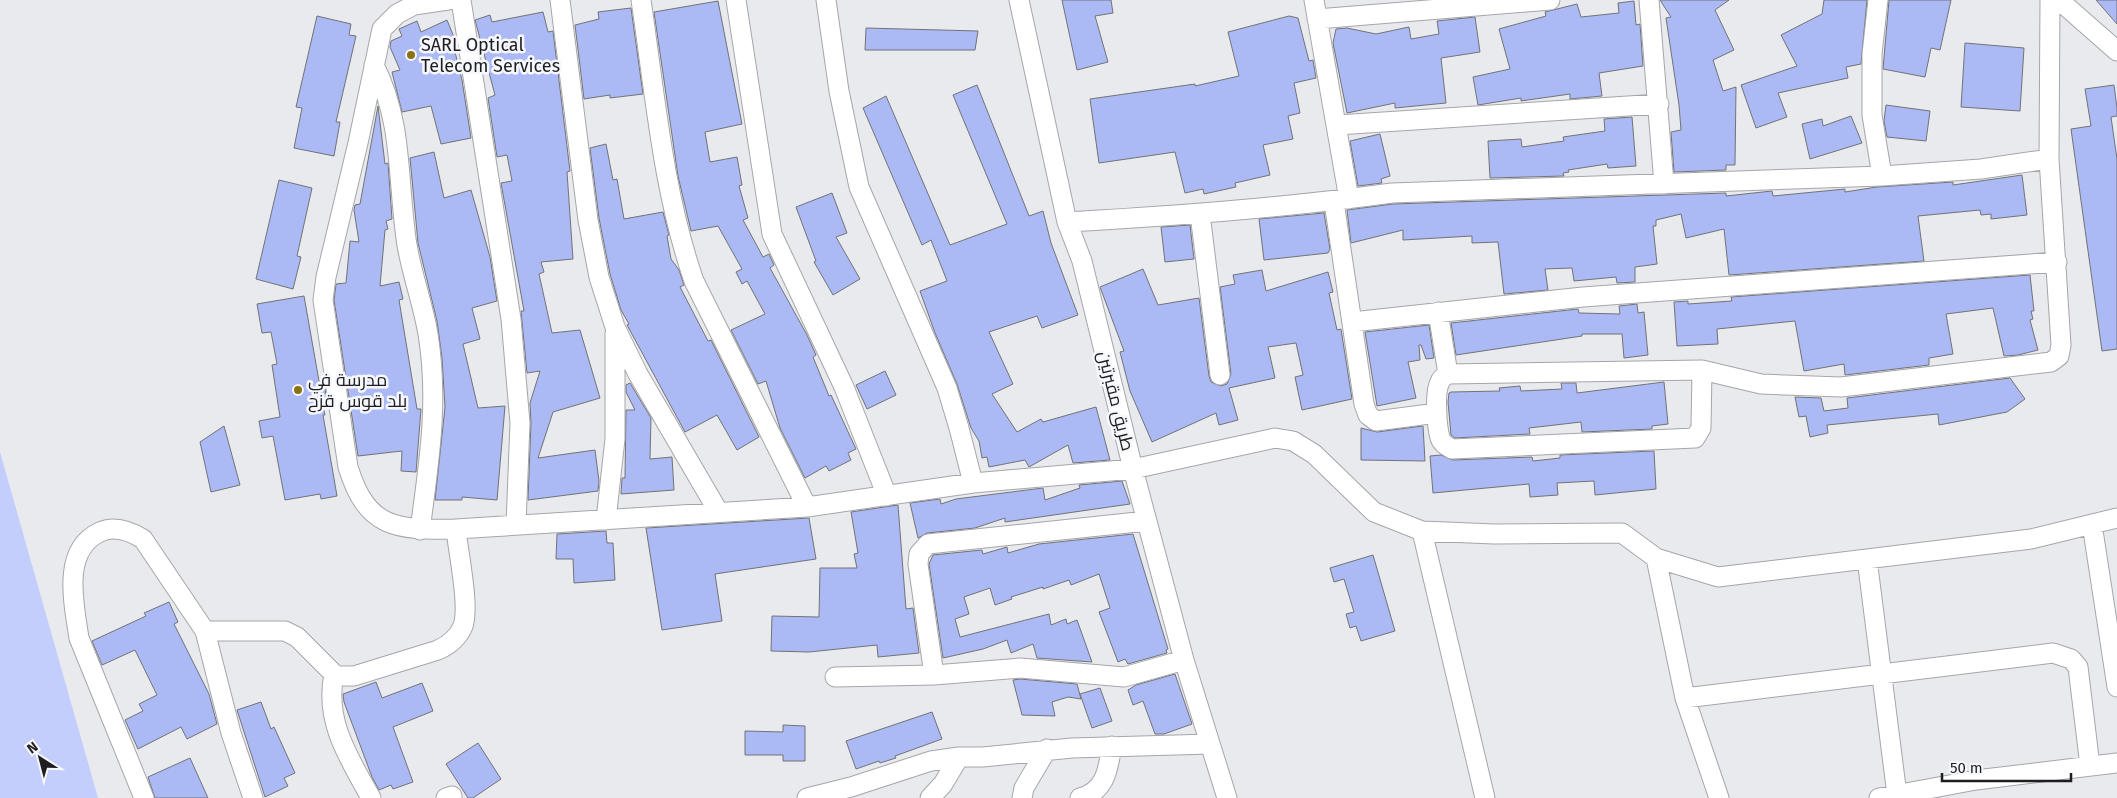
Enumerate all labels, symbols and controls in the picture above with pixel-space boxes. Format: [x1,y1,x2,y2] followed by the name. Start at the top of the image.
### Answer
[421,34,560,77] place label: SARL Optical Telecom Services
[405,49,417,61] marker: SARL Optical Telecom Services
[1092,349,1139,454] street label: طريق مقبرتين
[308,369,407,413] place label: مدرسة في بلد قوس قزح
[292,384,304,396] marker: مدرسة في بلد قوس قزح
[15,733,65,783] north arrow
[24,738,41,757] text: N
[1942,750,2071,782] scale bar
[1950,759,1983,777] text: 50 m

